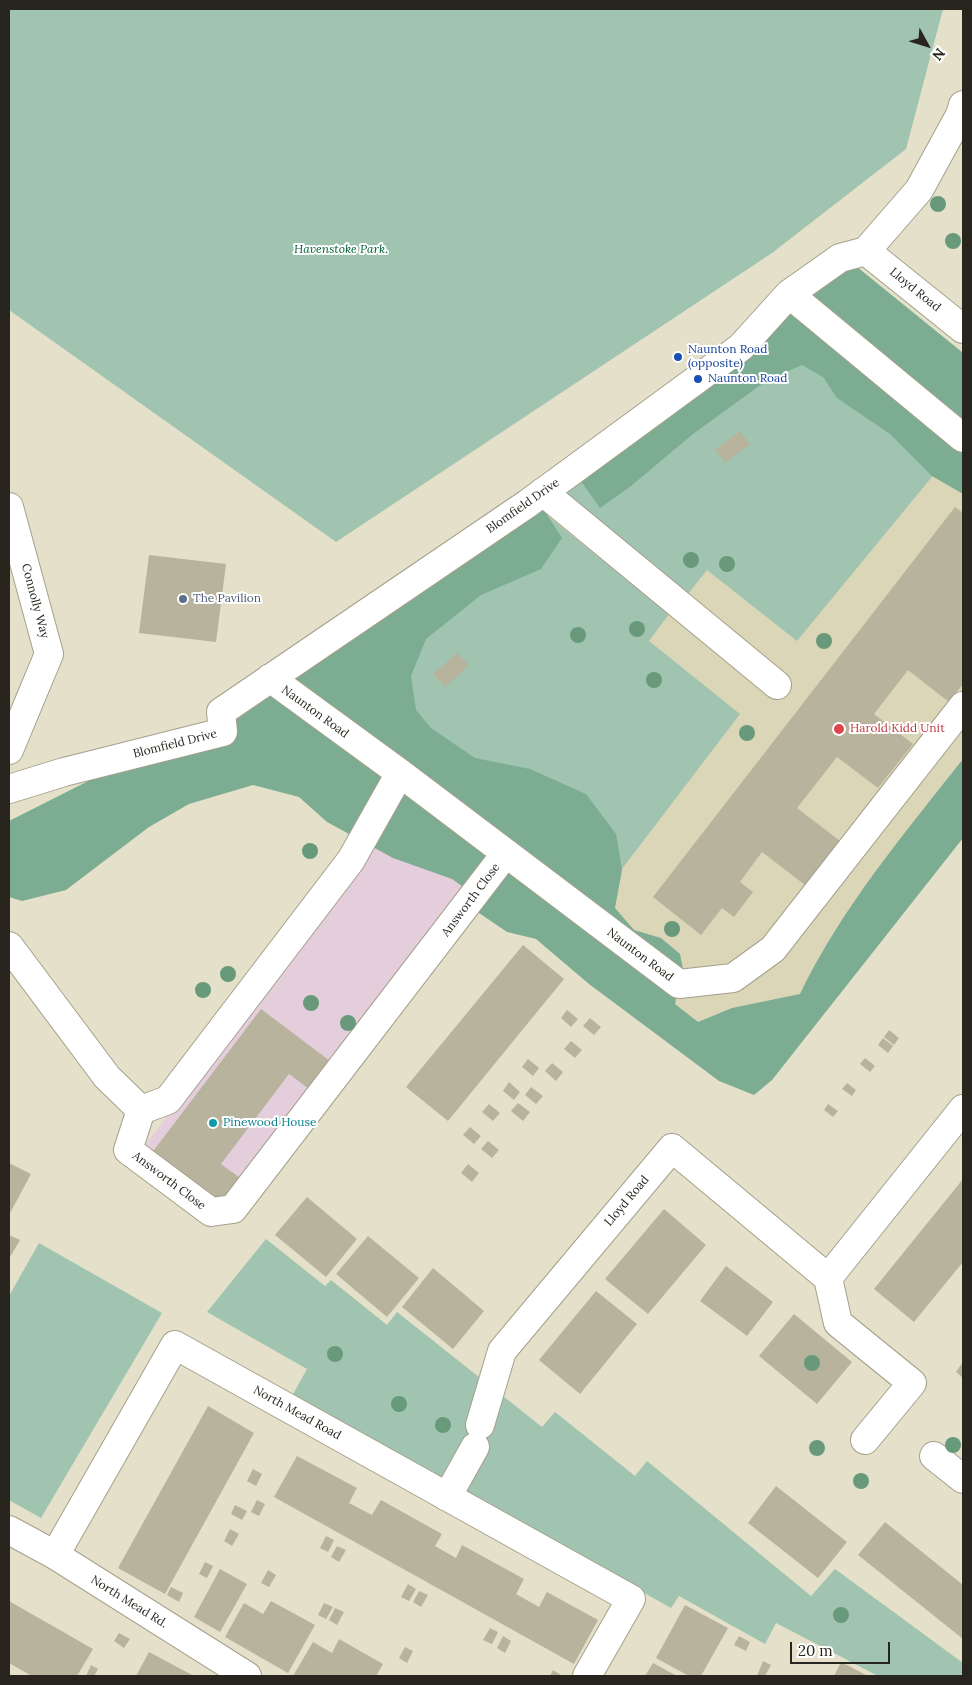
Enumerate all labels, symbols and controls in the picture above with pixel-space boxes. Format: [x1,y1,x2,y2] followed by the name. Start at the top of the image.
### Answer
[902,20,952,70] north arrow
[928,45,949,64] text: N
[294,243,388,257] park label: Havenstoke Park.
[887,265,943,315] street label: Lloyd Road
[688,343,767,371] place label: Naunton Road (opposite)
[672,351,684,363] marker: Naunton Road (opposite)
[708,372,787,386] place label: Naunton Road
[692,373,704,385] marker: Naunton Road
[484,475,562,537] street label: Blomfield Drive
[18,562,52,640] street label: Connolly Way
[193,592,261,606] place label: The Pavilion
[177,593,189,605] marker: The Pavilion
[279,683,351,741] street label: Naunton Road
[832,722,846,736] marker: Harold Kidd Unit
[850,722,945,736] place label: Harold Kidd Unit
[132,727,218,761] street label: Blomfield Drive
[439,861,503,939] street label: Answorth Close
[604,925,676,985] street label: Naunton Road
[223,1116,317,1130] place label: Pinewood House
[207,1117,219,1129] marker: Pinewood House
[130,1149,208,1213] street label: Answorth Close
[602,1173,652,1229] street label: Lloyd Road
[251,1383,343,1443] street label: North Mead Road
[88,1573,170,1631] street label: North Mead Rd.
[792,1632,892,1664] scale bar
[798,1641,833,1660] text: 20 m

